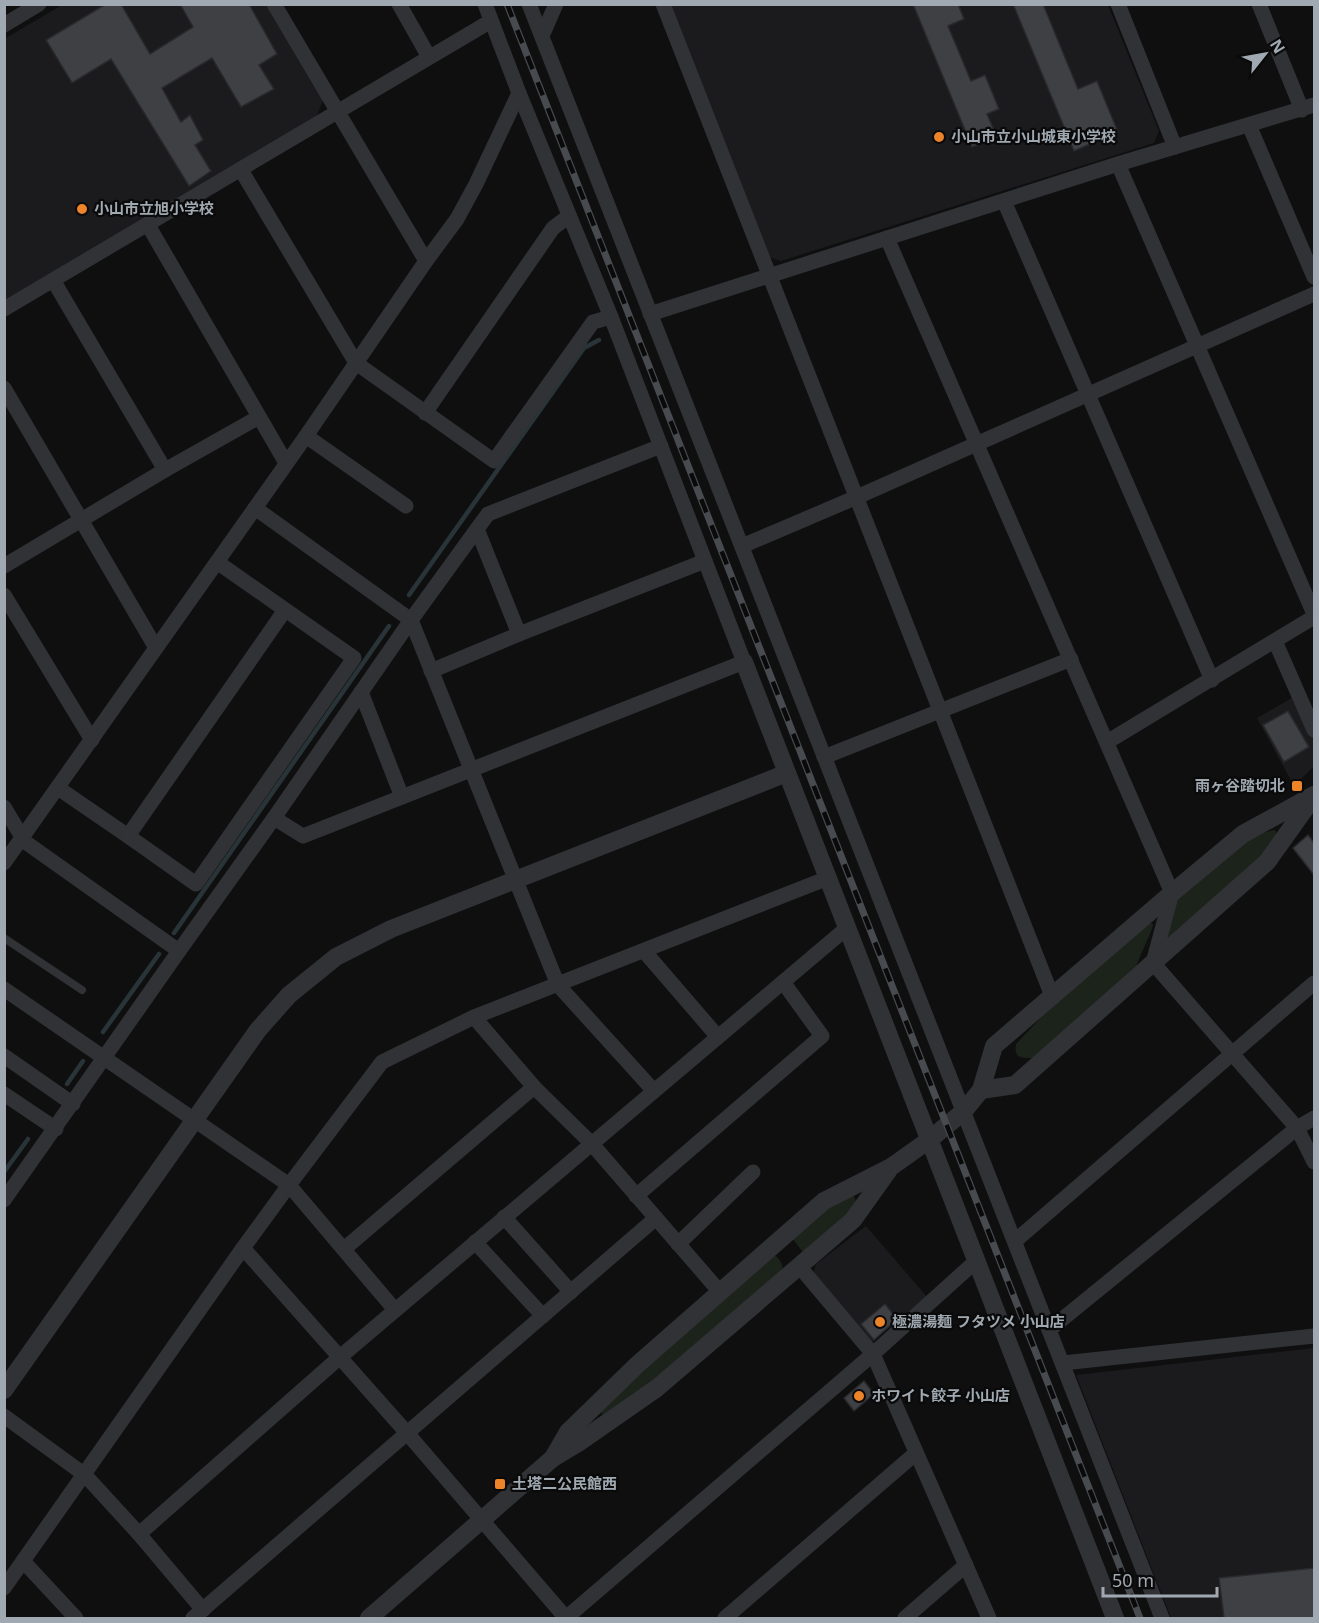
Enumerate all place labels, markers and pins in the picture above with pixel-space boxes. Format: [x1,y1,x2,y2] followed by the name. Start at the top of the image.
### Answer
[951,126,1116,146] place label: 小山市立小山城東小学校
[932,130,946,144] marker: 小山市立小山城東小学校
[94,198,214,218] place label: 小山市立旭小学校
[75,202,89,216] marker: 小山市立旭小学校
[1195,775,1285,795] place label: 雨ヶ谷踏切北
[1290,779,1304,793] marker: 雨ヶ谷踏切北
[892,1311,1065,1331] place label: 極濃湯麺 フタツメ 小山店
[873,1315,887,1329] marker: 極濃湯麺 フタツメ 小山店
[871,1385,1010,1405] place label: ホワイト餃子 小山店
[852,1389,866,1403] marker: ホワイト餃子 小山店
[512,1473,617,1493] place label: 土塔二公民館西
[493,1477,507,1491] marker: 土塔二公民館西

